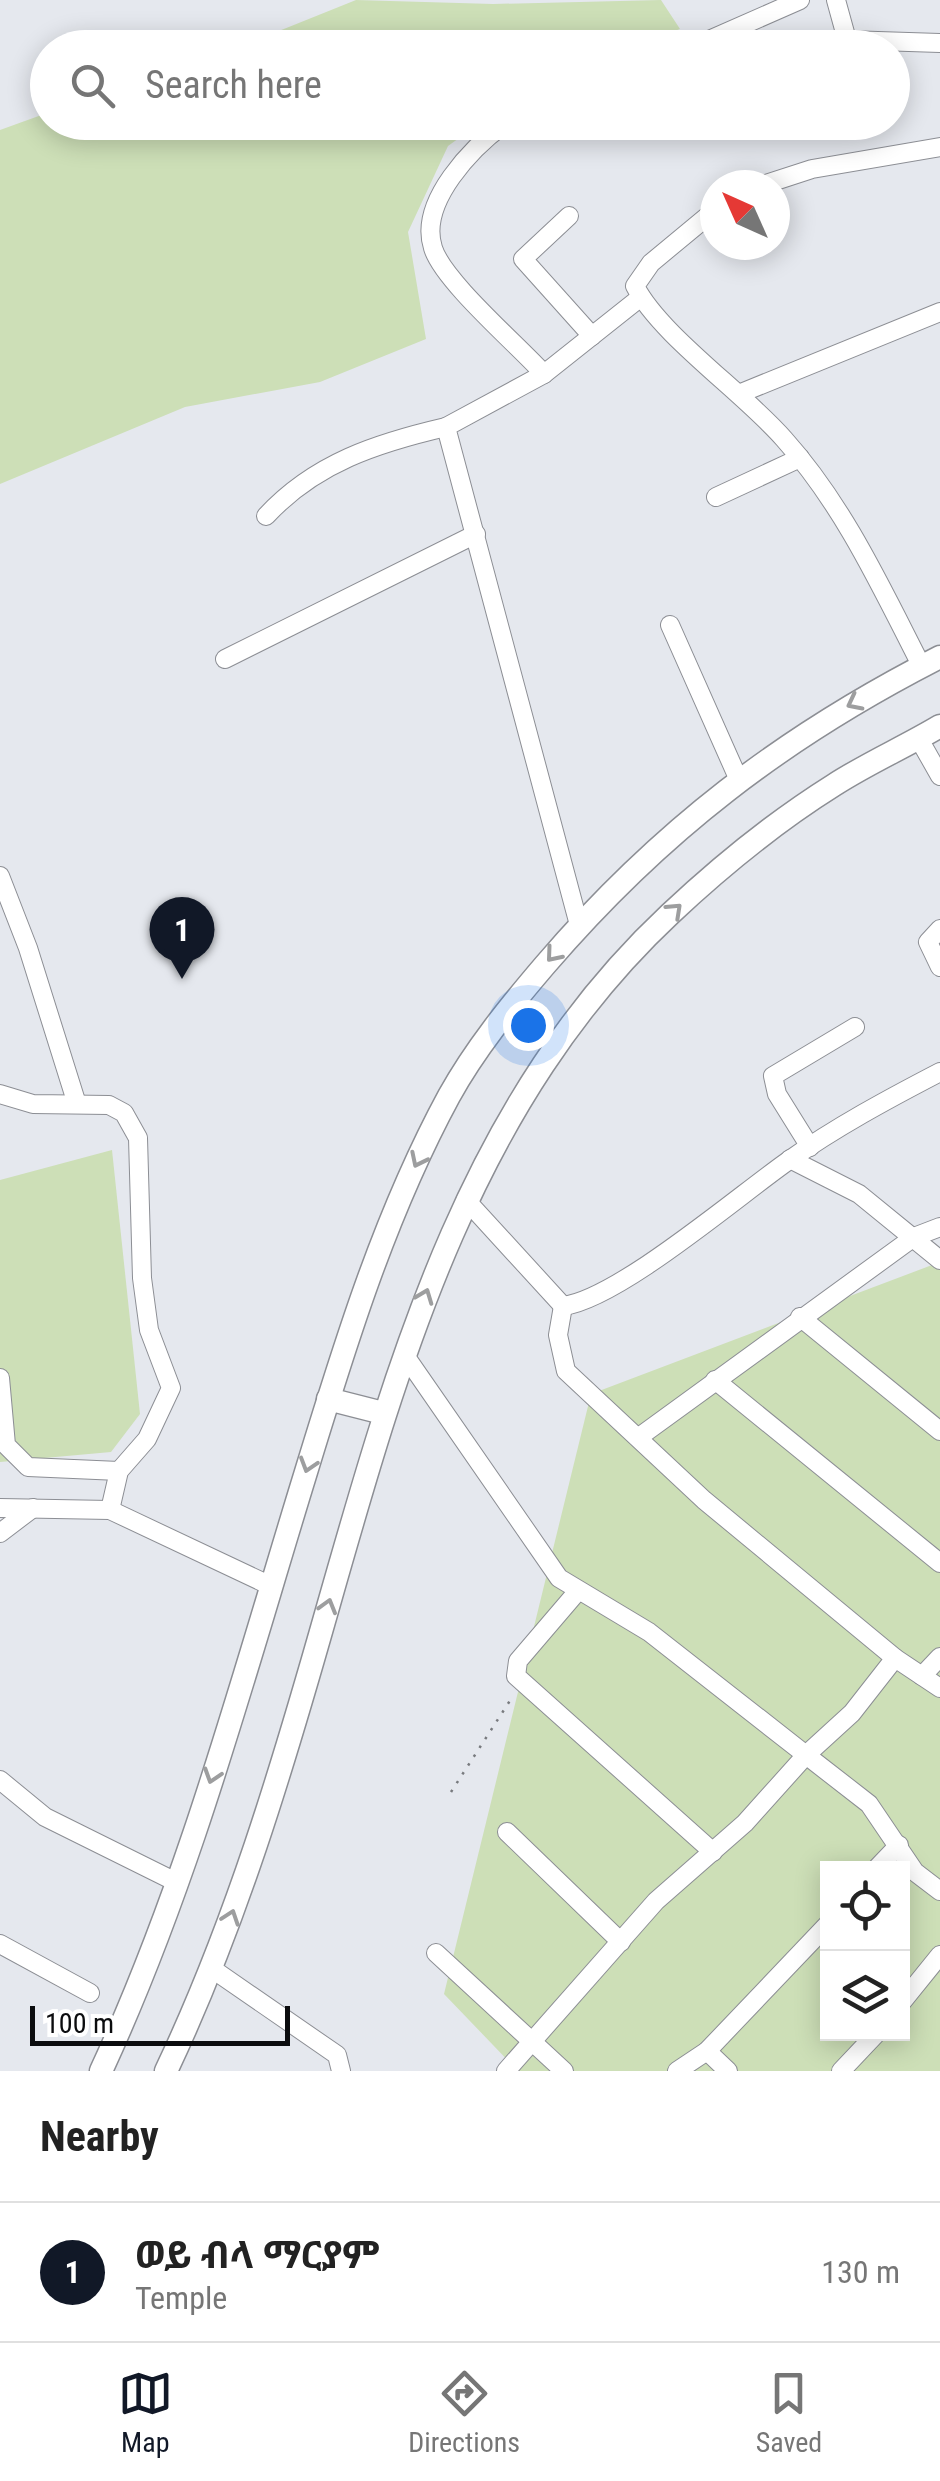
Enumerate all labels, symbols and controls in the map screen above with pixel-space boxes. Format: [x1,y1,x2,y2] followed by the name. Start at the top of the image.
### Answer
[30,30,910,140] search box
[65,58,120,113] icon: search
[145,63,322,107] text: Search here
[700,170,790,260] north arrow
[846,691,864,711] one-way arrow
[150,896,214,979] pin: 1
[664,904,682,922] one-way arrow
[547,944,565,962] one-way arrow
[503,1000,554,1051] your location
[410,1149,430,1167] one-way arrow
[413,1289,433,1306] one-way arrow
[299,1456,320,1473] one-way arrow
[316,1599,337,1616] one-way arrow
[204,1766,224,1783] one-way arrow
[820,1861,910,2041] map controls
[820,1861,910,1951] button: locate
[219,1909,240,1926] one-way arrow
[820,1951,910,2041] button: layers
[30,2001,290,2046] scale bar
[45,2007,114,2040] text: 100 m
[40,2112,159,2161] text: Nearby
[135,2233,380,2277] text: ወይ ብላ ማርያም
[64,2253,81,2291] text: 1
[821,2253,900,2291] text: 130 m
[135,2279,227,2317] text: Temple
[118,2366,173,2459] tab: Map
[408,2366,520,2459] tab: Directions
[756,2366,822,2459] tab: Saved

